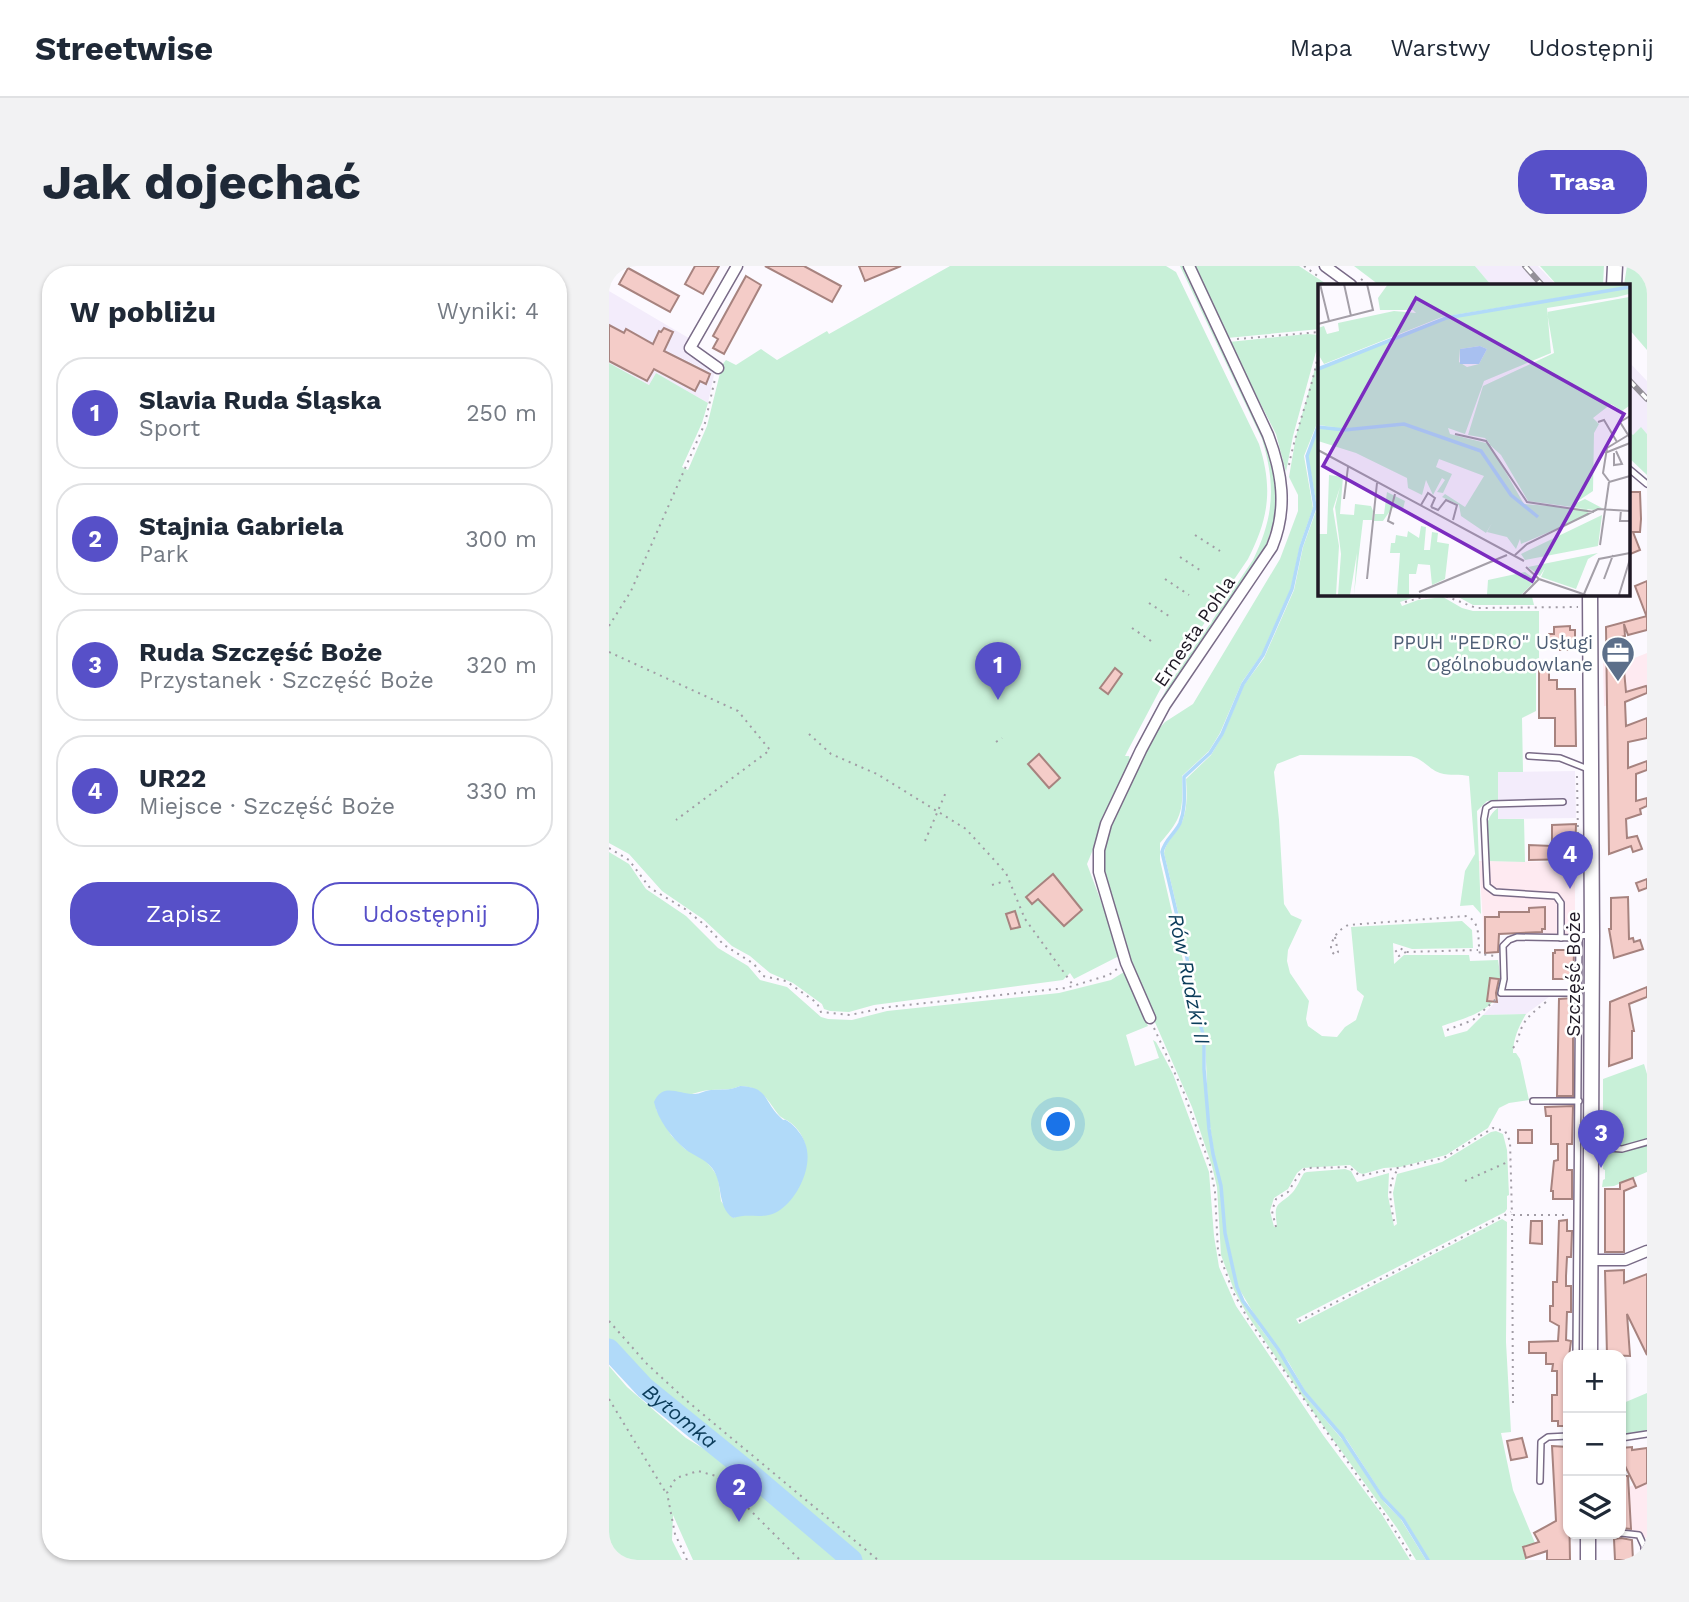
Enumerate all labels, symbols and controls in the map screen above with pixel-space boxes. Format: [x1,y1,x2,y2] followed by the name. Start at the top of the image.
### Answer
[35,29,213,68] text: Streetwise
[1290,34,1352,62] text: Mapa
[1390,34,1491,62] text: Warstwy
[1529,34,1654,62] text: Udostępnij
[1518,150,1647,214] button: Trasa
[42,153,361,211] text: Jak dojechać
[1318,284,1629,595] inset map
[70,294,216,329] text: W pobliżu
[437,298,539,325] text: Wyniki: 4
[139,385,381,415] text: Slavia Ruda Śląska
[90,400,100,427] text: 1
[466,400,537,427] text: 250 m
[139,415,200,442] text: Sport
[139,511,344,541] text: Stajnia Gabriela
[88,526,102,553] text: 2
[465,526,537,553] text: 300 m
[139,541,188,568] text: Park
[1149,571,1240,691] street label: Ernesta Pohla
[1393,631,1593,676] place label: PPUH "PEDRO" Usługi Ogólnobudowlane
[1599,634,1637,683] office icon: PPUH "PEDRO" Usługi Ogólnobudowlane
[139,637,382,667] text: Ruda Szczęść Boże
[975,642,1021,700] pin: 1
[88,652,102,679] text: 3
[466,652,537,679] text: 320 m
[139,667,434,694] text: Przystanek · Szczęść Boże
[139,763,206,793] text: UR22
[88,778,102,805] text: 4
[466,778,537,805] text: 330 m
[139,793,395,820] text: Miejsce · Szczęść Boże
[1547,831,1593,889] pin: 4
[70,882,298,946] button: Zapisz
[312,882,539,946] button: Udostępnij
[1163,911,1216,1047] water label: Rów Rudzki II
[1562,911,1585,1037] street label: Szczęść Boże
[1041,1107,1075,1141] your location
[1578,1110,1624,1168] pin: 3
[1563,1350,1626,1539] map controls
[1563,1350,1626,1413] button: +
[638,1378,723,1454] water label: Bytomka
[1563,1413,1626,1476] button: −
[716,1464,762,1522] pin: 2
[1563,1476,1626,1539] button: layers

